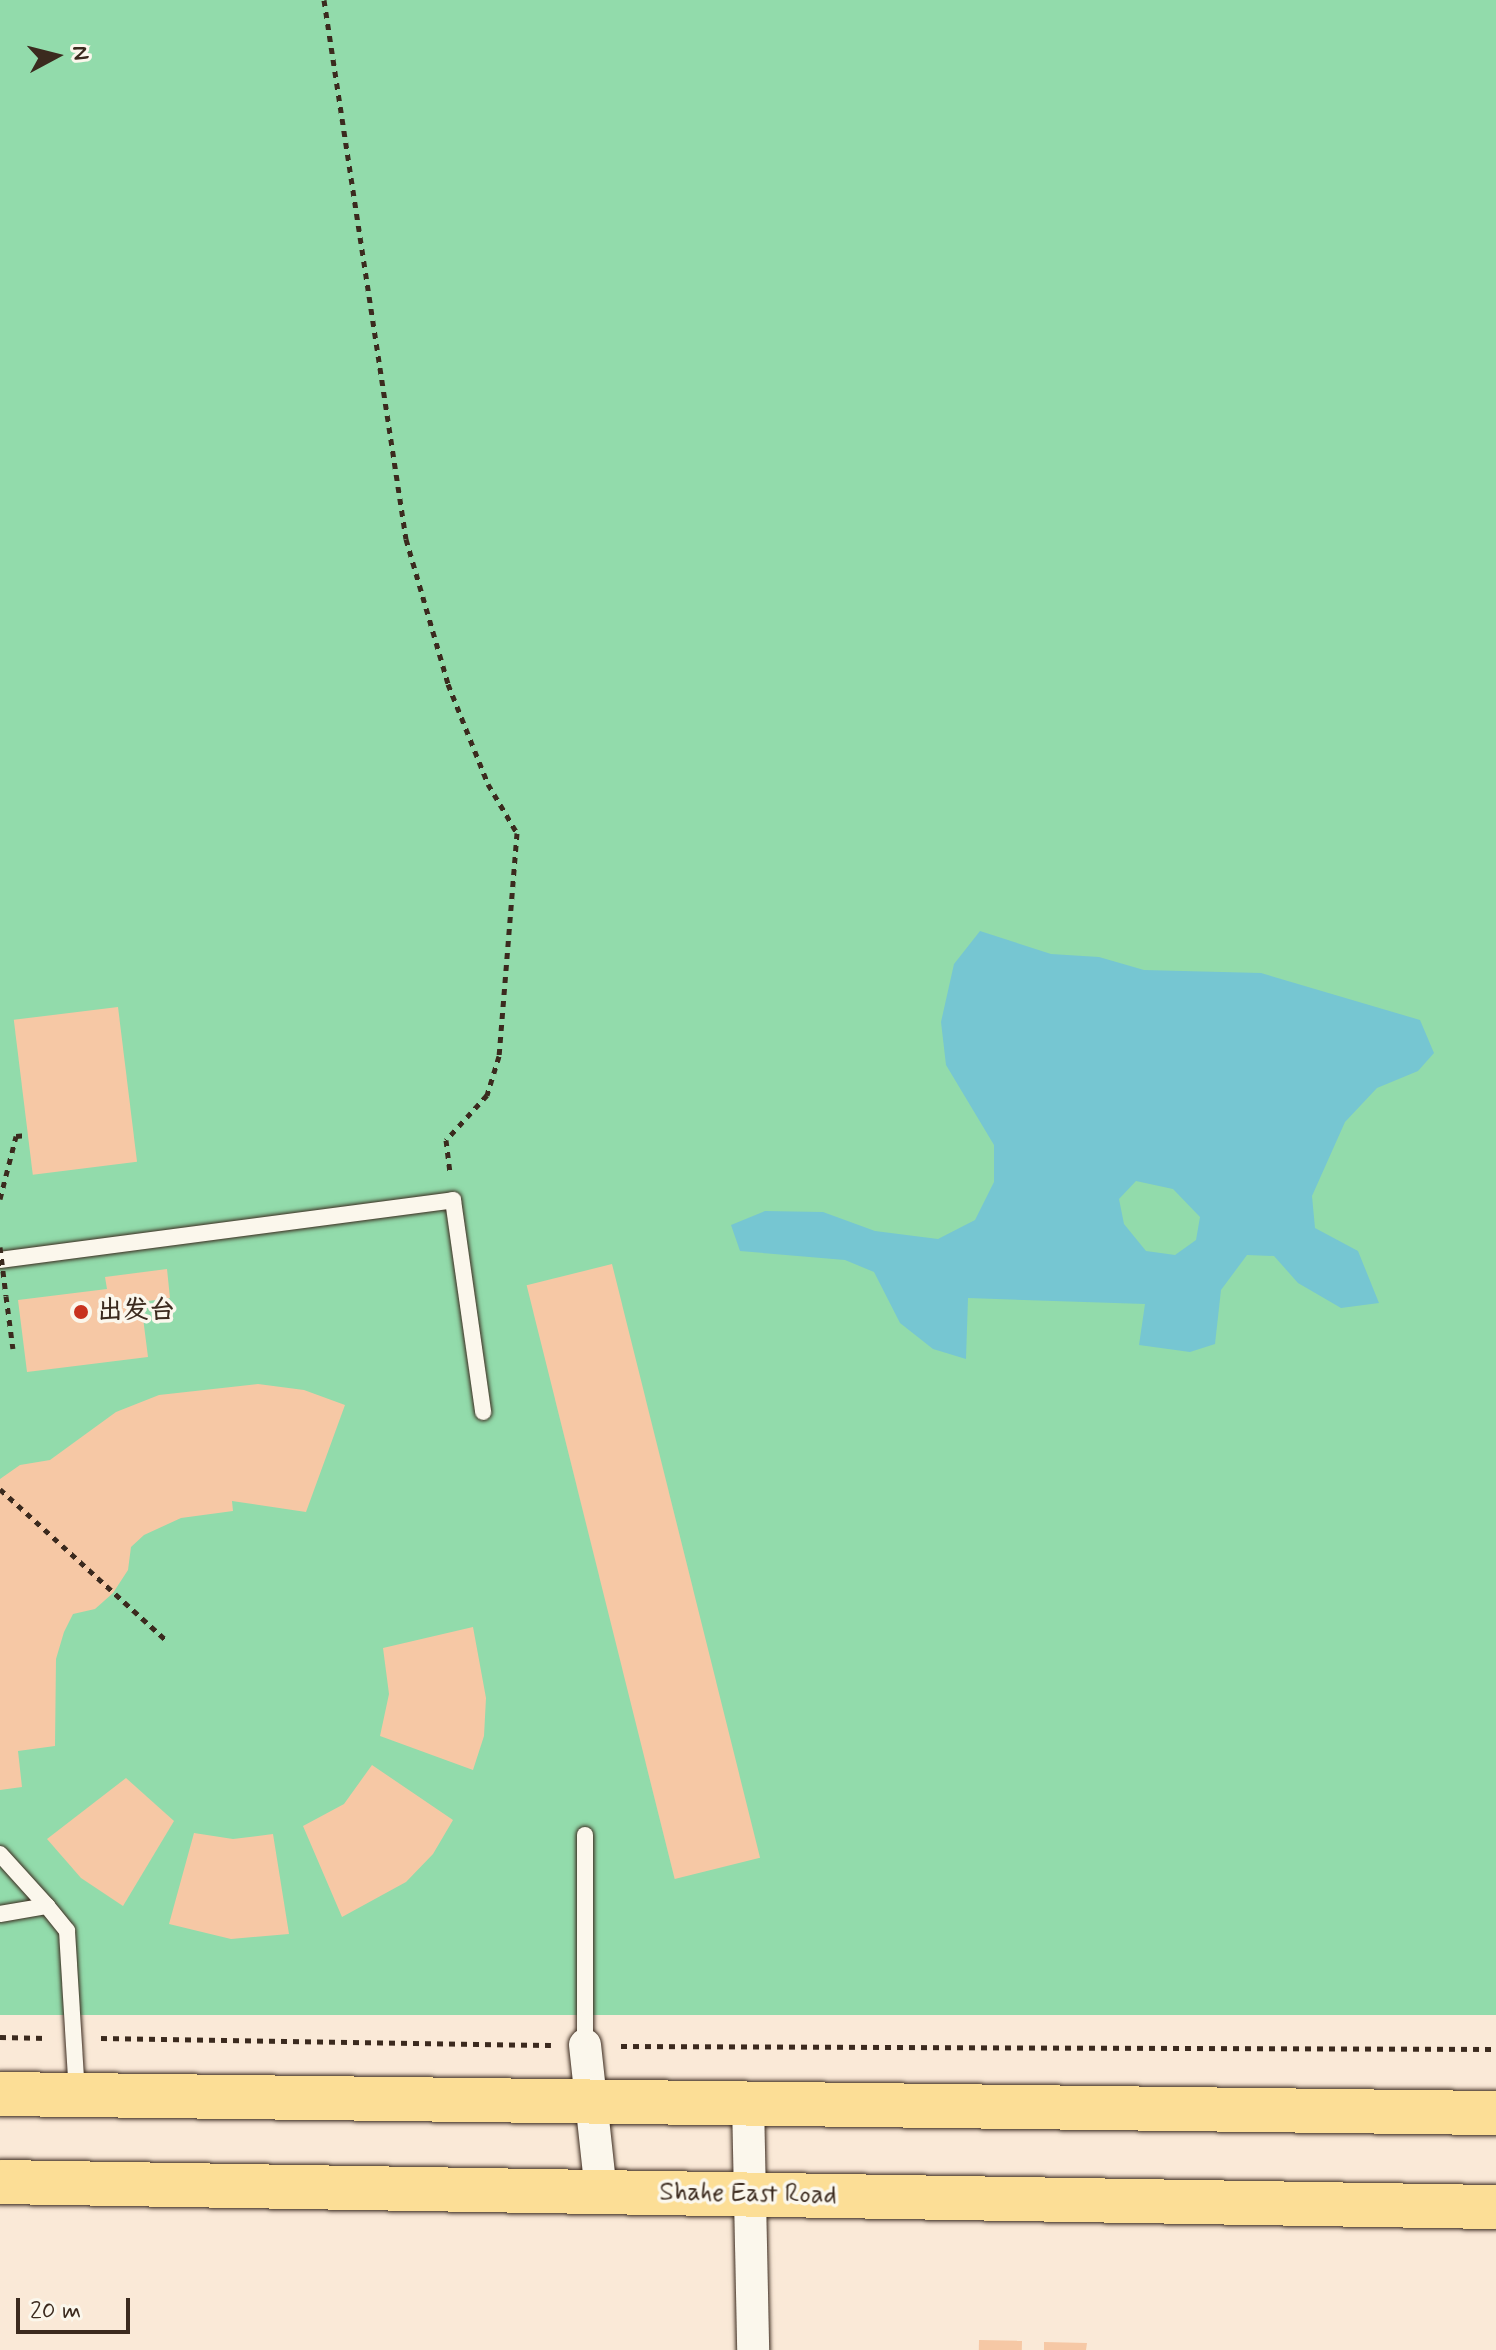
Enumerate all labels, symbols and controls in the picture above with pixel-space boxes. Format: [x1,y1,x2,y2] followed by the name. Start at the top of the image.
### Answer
[16,16,96,96] north arrow
[65,44,95,62] text: N
[97,1296,175,1328] place label: 出发台
[72,1303,90,1321] marker: 出发台
[659,2178,837,2212] street label: Shahe East Road
[20,2282,134,2332] scale bar
[30,2296,81,2327] text: 20 m

